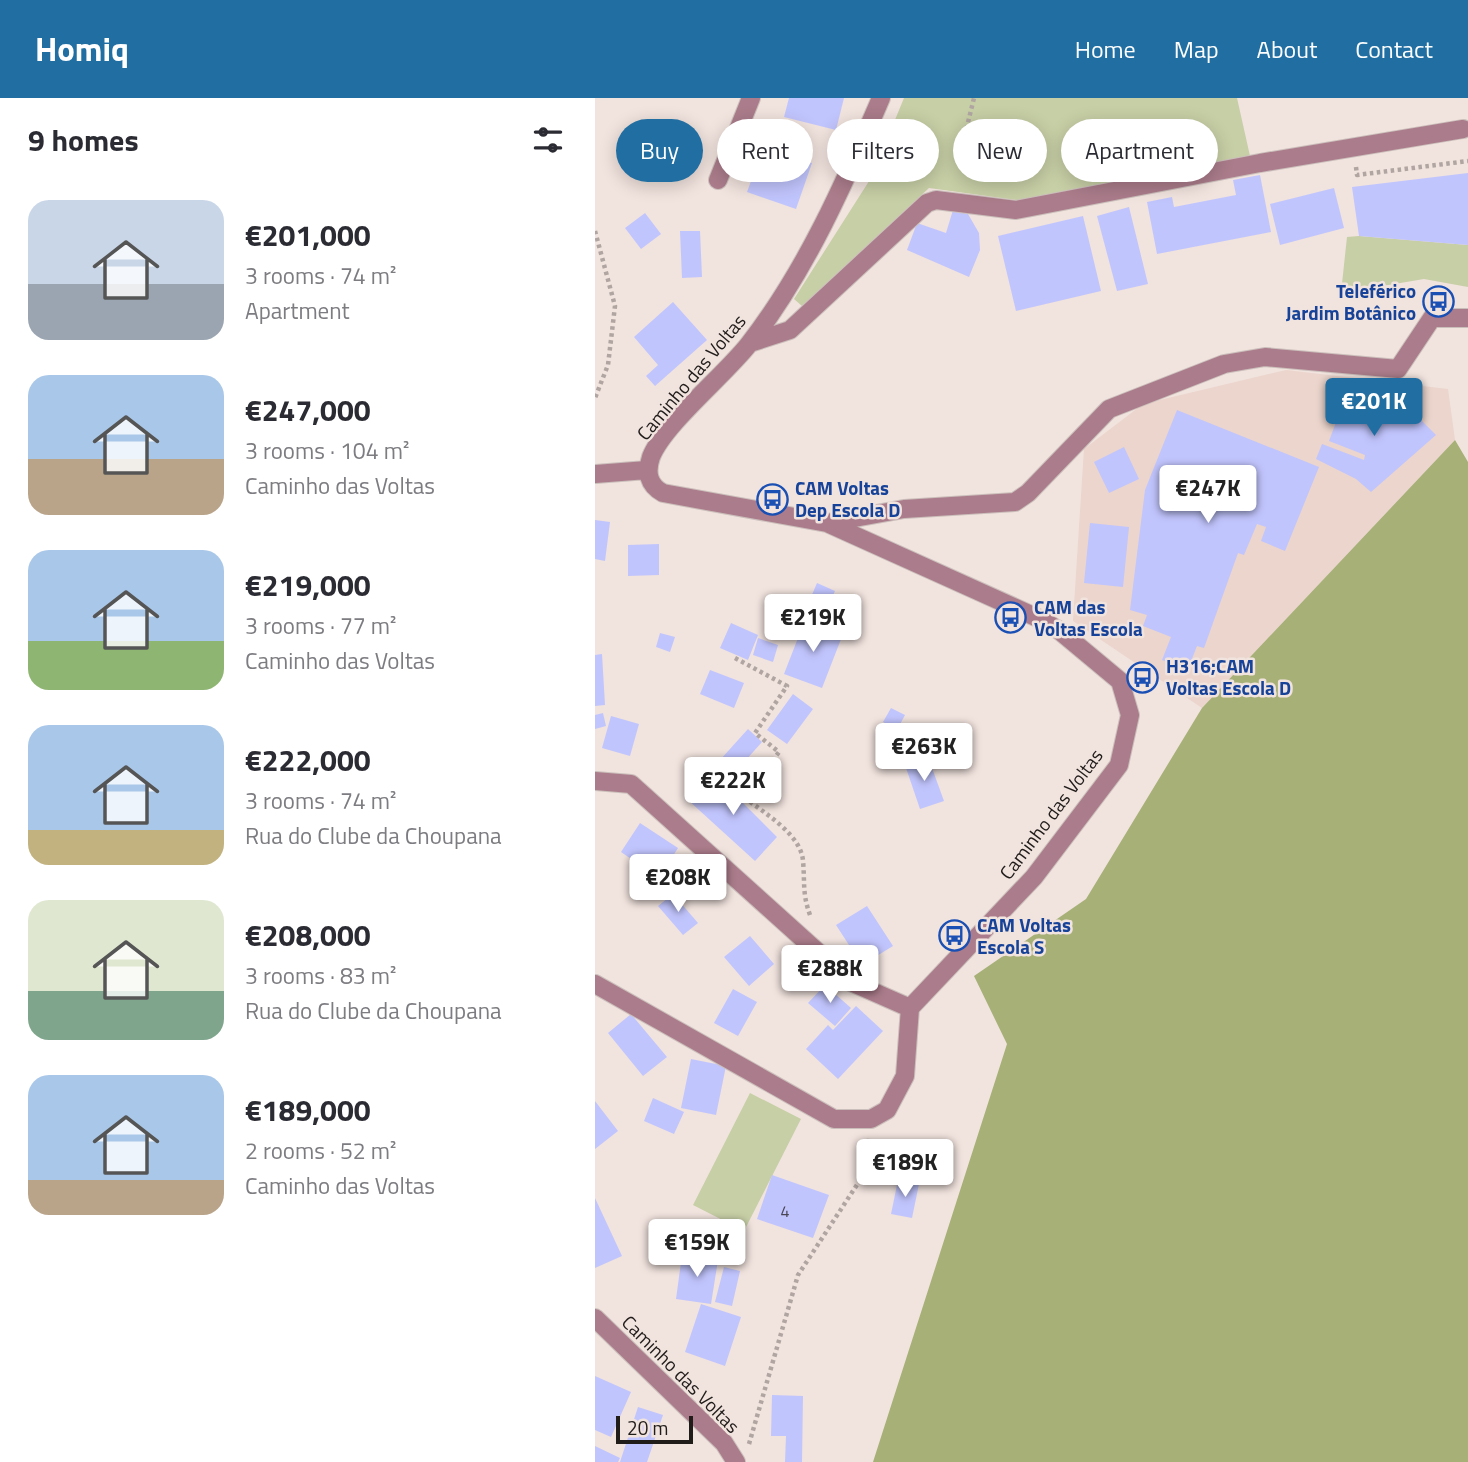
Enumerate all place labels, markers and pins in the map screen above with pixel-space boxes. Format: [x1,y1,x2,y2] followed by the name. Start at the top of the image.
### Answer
[1286,276,1416,327] place label: Teleférico Jardim Botânico
[1422,285,1456,319] bus stop icon: Teleférico Jardim Botânico
[1325,378,1423,438] pin: €201K
[1159,466,1257,525] pin: €247K
[795,473,900,524] place label: CAM Voltas Dep Escola D
[755,482,789,516] bus stop icon: CAM Voltas Dep Escola D
[1034,592,1143,643] place label: CAM das Voltas Escola
[764,594,862,654] pin: €219K
[994,601,1028,635] bus stop icon: CAM das Voltas Escola
[1166,651,1291,702] place label: H316;CAM Voltas Escola D
[1126,660,1160,694] bus stop icon: H316;CAM Voltas Escola D
[875,724,973,783] pin: €263K
[684,758,782,817] pin: €222K
[629,854,727,914] pin: €208K
[977,910,1071,961] place label: CAM Voltas Escola S
[937,919,971,953] bus stop icon: CAM Voltas Escola S
[781,946,879,1005] pin: €288K
[856,1140,954,1199] pin: €189K
[648,1220,746,1279] pin: €159K

